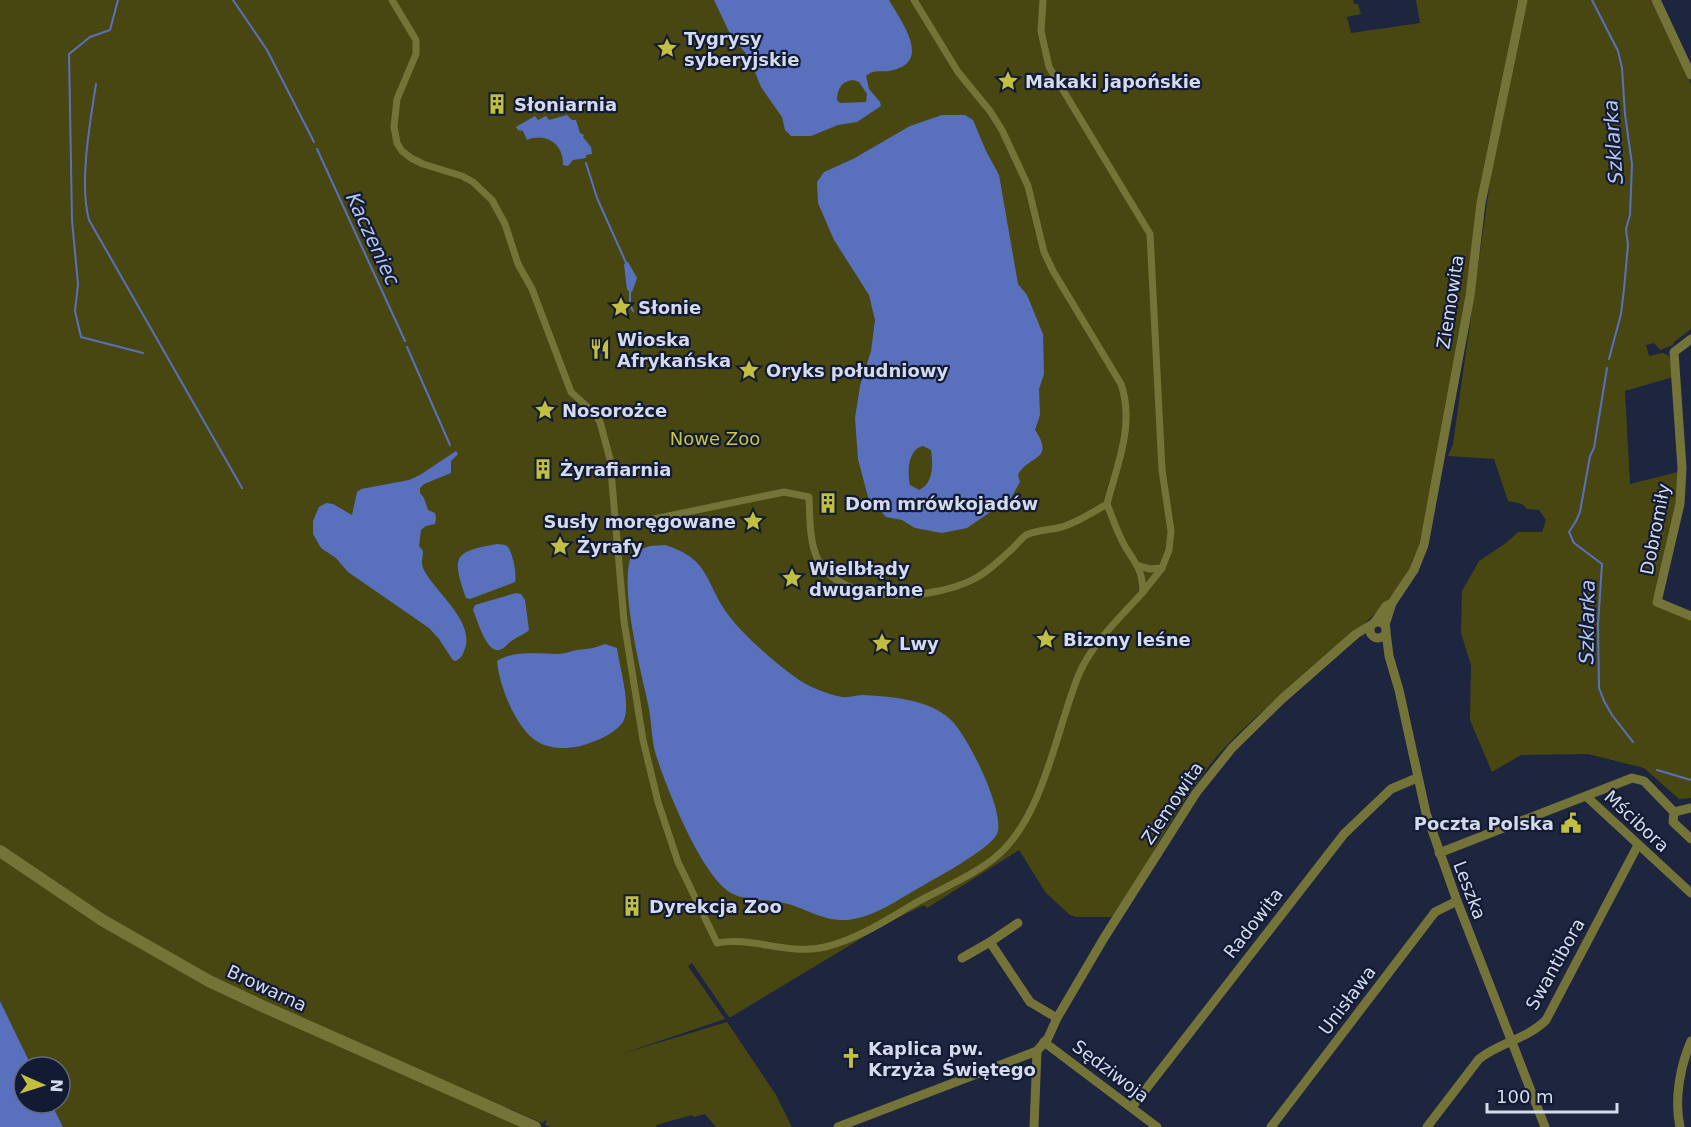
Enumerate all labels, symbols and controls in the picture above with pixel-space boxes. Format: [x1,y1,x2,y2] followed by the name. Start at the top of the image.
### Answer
[684,28,799,70] place label: Tygrysy syberyjskie
[655,36,679,60] place icon: Tygrysy syberyjskie
[996,69,1020,93] place icon: Makaki japońskie
[1025,71,1201,92] place label: Makaki japońskie
[485,92,509,116] building icon: Słoniarnia
[514,94,617,115] place label: Słoniarnia
[1598,99,1628,185] water label: Szklarka
[341,189,405,289] water label: Kaczeniec
[1432,254,1468,350] street label: Ziemowita
[609,295,633,319] place icon: Słonie
[638,297,701,318] place label: Słonie
[617,329,731,371] place label: Wioska Afrykańska
[588,337,612,361] restaurant icon: Wioska Afrykańska
[737,358,761,382] place icon: Oryks południowy
[766,360,948,381] place label: Oryks południowy
[533,398,557,422] place icon: Nosorożce
[562,400,667,421] place label: Nosorożce
[670,428,760,449] park label: Nowe Zoo
[531,457,555,481] building icon: Żyrafiarnia
[560,459,671,480] place label: Żyrafiarnia
[1636,481,1674,576] street label: Dobromiły
[816,491,840,515] building icon: Dom mrówkojadów
[845,493,1038,514] place label: Dom mrówkojadów
[741,509,765,533] place icon: Susły moręgowane
[544,511,736,532] place label: Susły moręgowane
[548,534,572,558] place icon: Żyrafy
[577,536,643,557] place label: Żyrafy
[809,558,923,600] place label: Wielbłądy dwugarbne
[780,566,804,590] place icon: Wielbłądy dwugarbne
[1574,579,1600,665] water label: Szklarka
[1034,627,1058,651] place icon: Bizony leśne
[1063,629,1191,650] place label: Bizony leśne
[870,631,894,655] place icon: Lwy
[899,633,939,654] place label: Lwy
[1137,758,1207,848] street label: Ziemowita
[1600,786,1674,856] street label: Mścibora
[1559,811,1583,835] public building icon: Poczta Polska
[1414,813,1554,834] place label: Poczta Polska
[1449,858,1491,922] street label: Leszka
[1219,884,1287,962] street label: Radowita
[620,894,644,918] building icon: Dyrekcja Zoo
[649,896,782,917] place label: Dyrekcja Zoo
[1521,915,1589,1013] street label: Swantibora
[224,960,310,1016] street label: Browarna
[1314,961,1380,1039] street label: Unisława
[1069,1035,1153,1107] street label: Sędziwoja
[868,1038,1036,1080] place label: Kaplica pw. Krzyża Świętego
[839,1046,863,1070] church icon: Kaplica pw. Krzyża Świętego
[12,1055,72,1115] north arrow
[1487,1076,1618,1114] scale bar
[47,1079,66,1093] text: N
[1496,1086,1554,1107] text: 100 m

